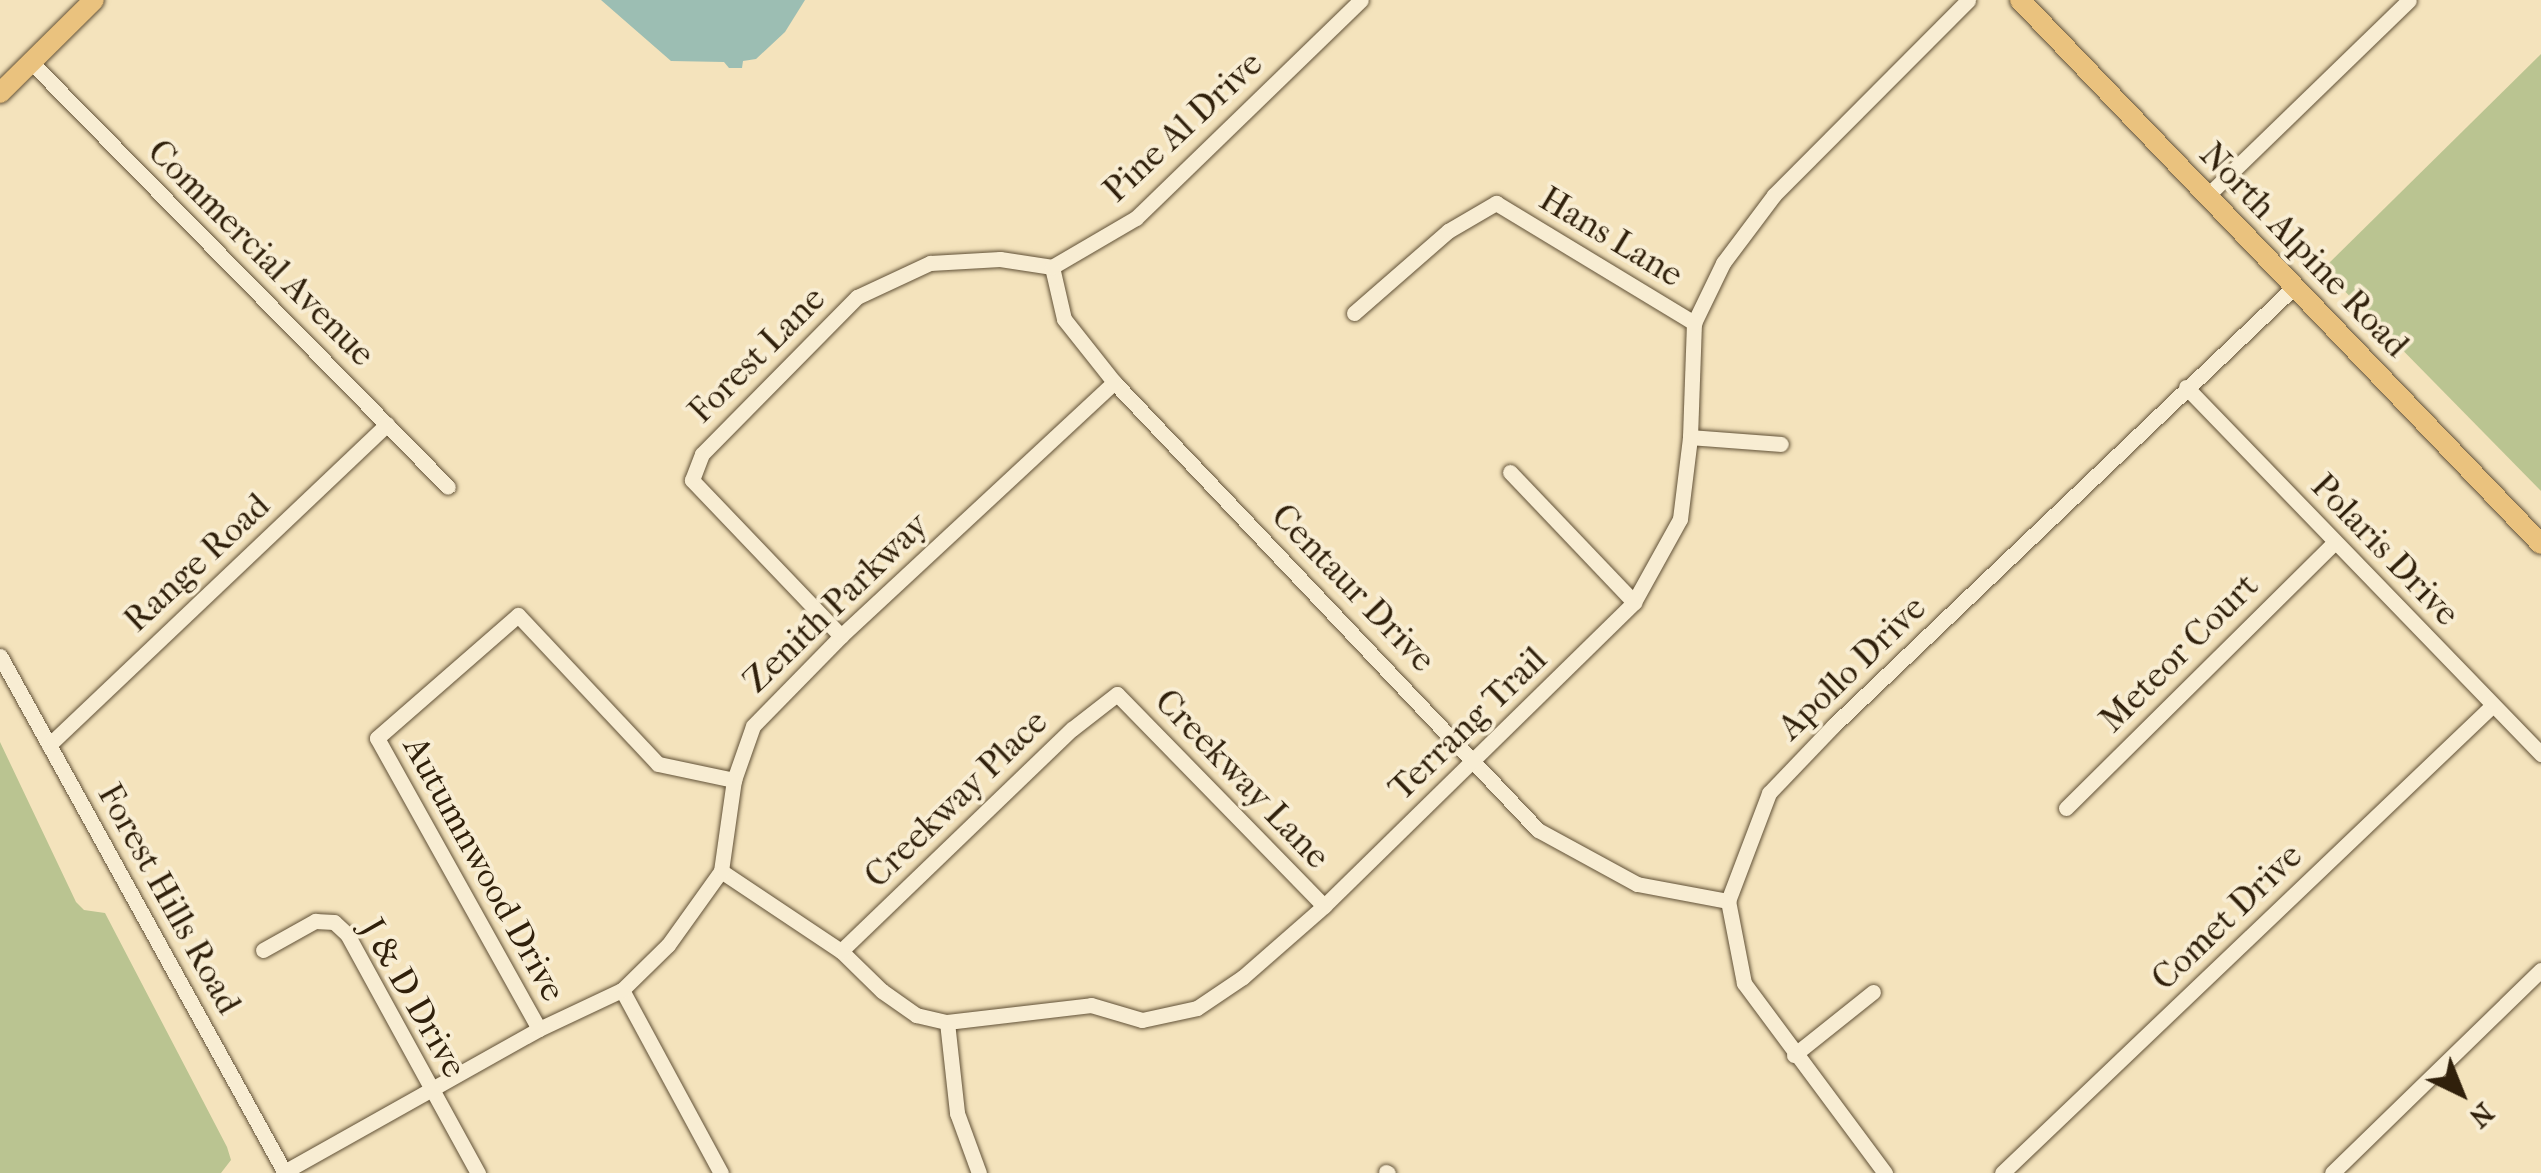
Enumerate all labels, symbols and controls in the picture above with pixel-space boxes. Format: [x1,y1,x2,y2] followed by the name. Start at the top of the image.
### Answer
[1095,43,1271,211] street label: Pine Al Drive
[139,131,383,375] street label: Commercial Avenue
[2191,134,2417,366] street label: North Alpine Road
[1532,178,1690,296] street label: Hans Lane
[680,278,834,432] street label: Forest Lane
[2302,465,2468,635] street label: Polaris Drive
[115,485,279,641] street label: Range Road
[1262,495,1444,681] street label: Centaur Drive
[735,504,937,702] street label: Zenith Parkway
[2091,565,2267,741] street label: Meteor Court
[1769,587,1935,749] street label: Apollo Drive
[1380,638,1556,810] street label: Terrang Trail
[1146,681,1338,877] street label: Creekway Lane
[856,701,1056,897] street label: Creekway Place
[394,729,574,1009] street label: Autumnwood Drive
[88,777,250,1021] street label: Forest Hills Road
[2143,835,2311,999] street label: Comet Drive
[351,911,475,1085] street label: J & D Drive
[2411,1043,2511,1143] north arrow
[2463,1096,2501,1135] text: N

